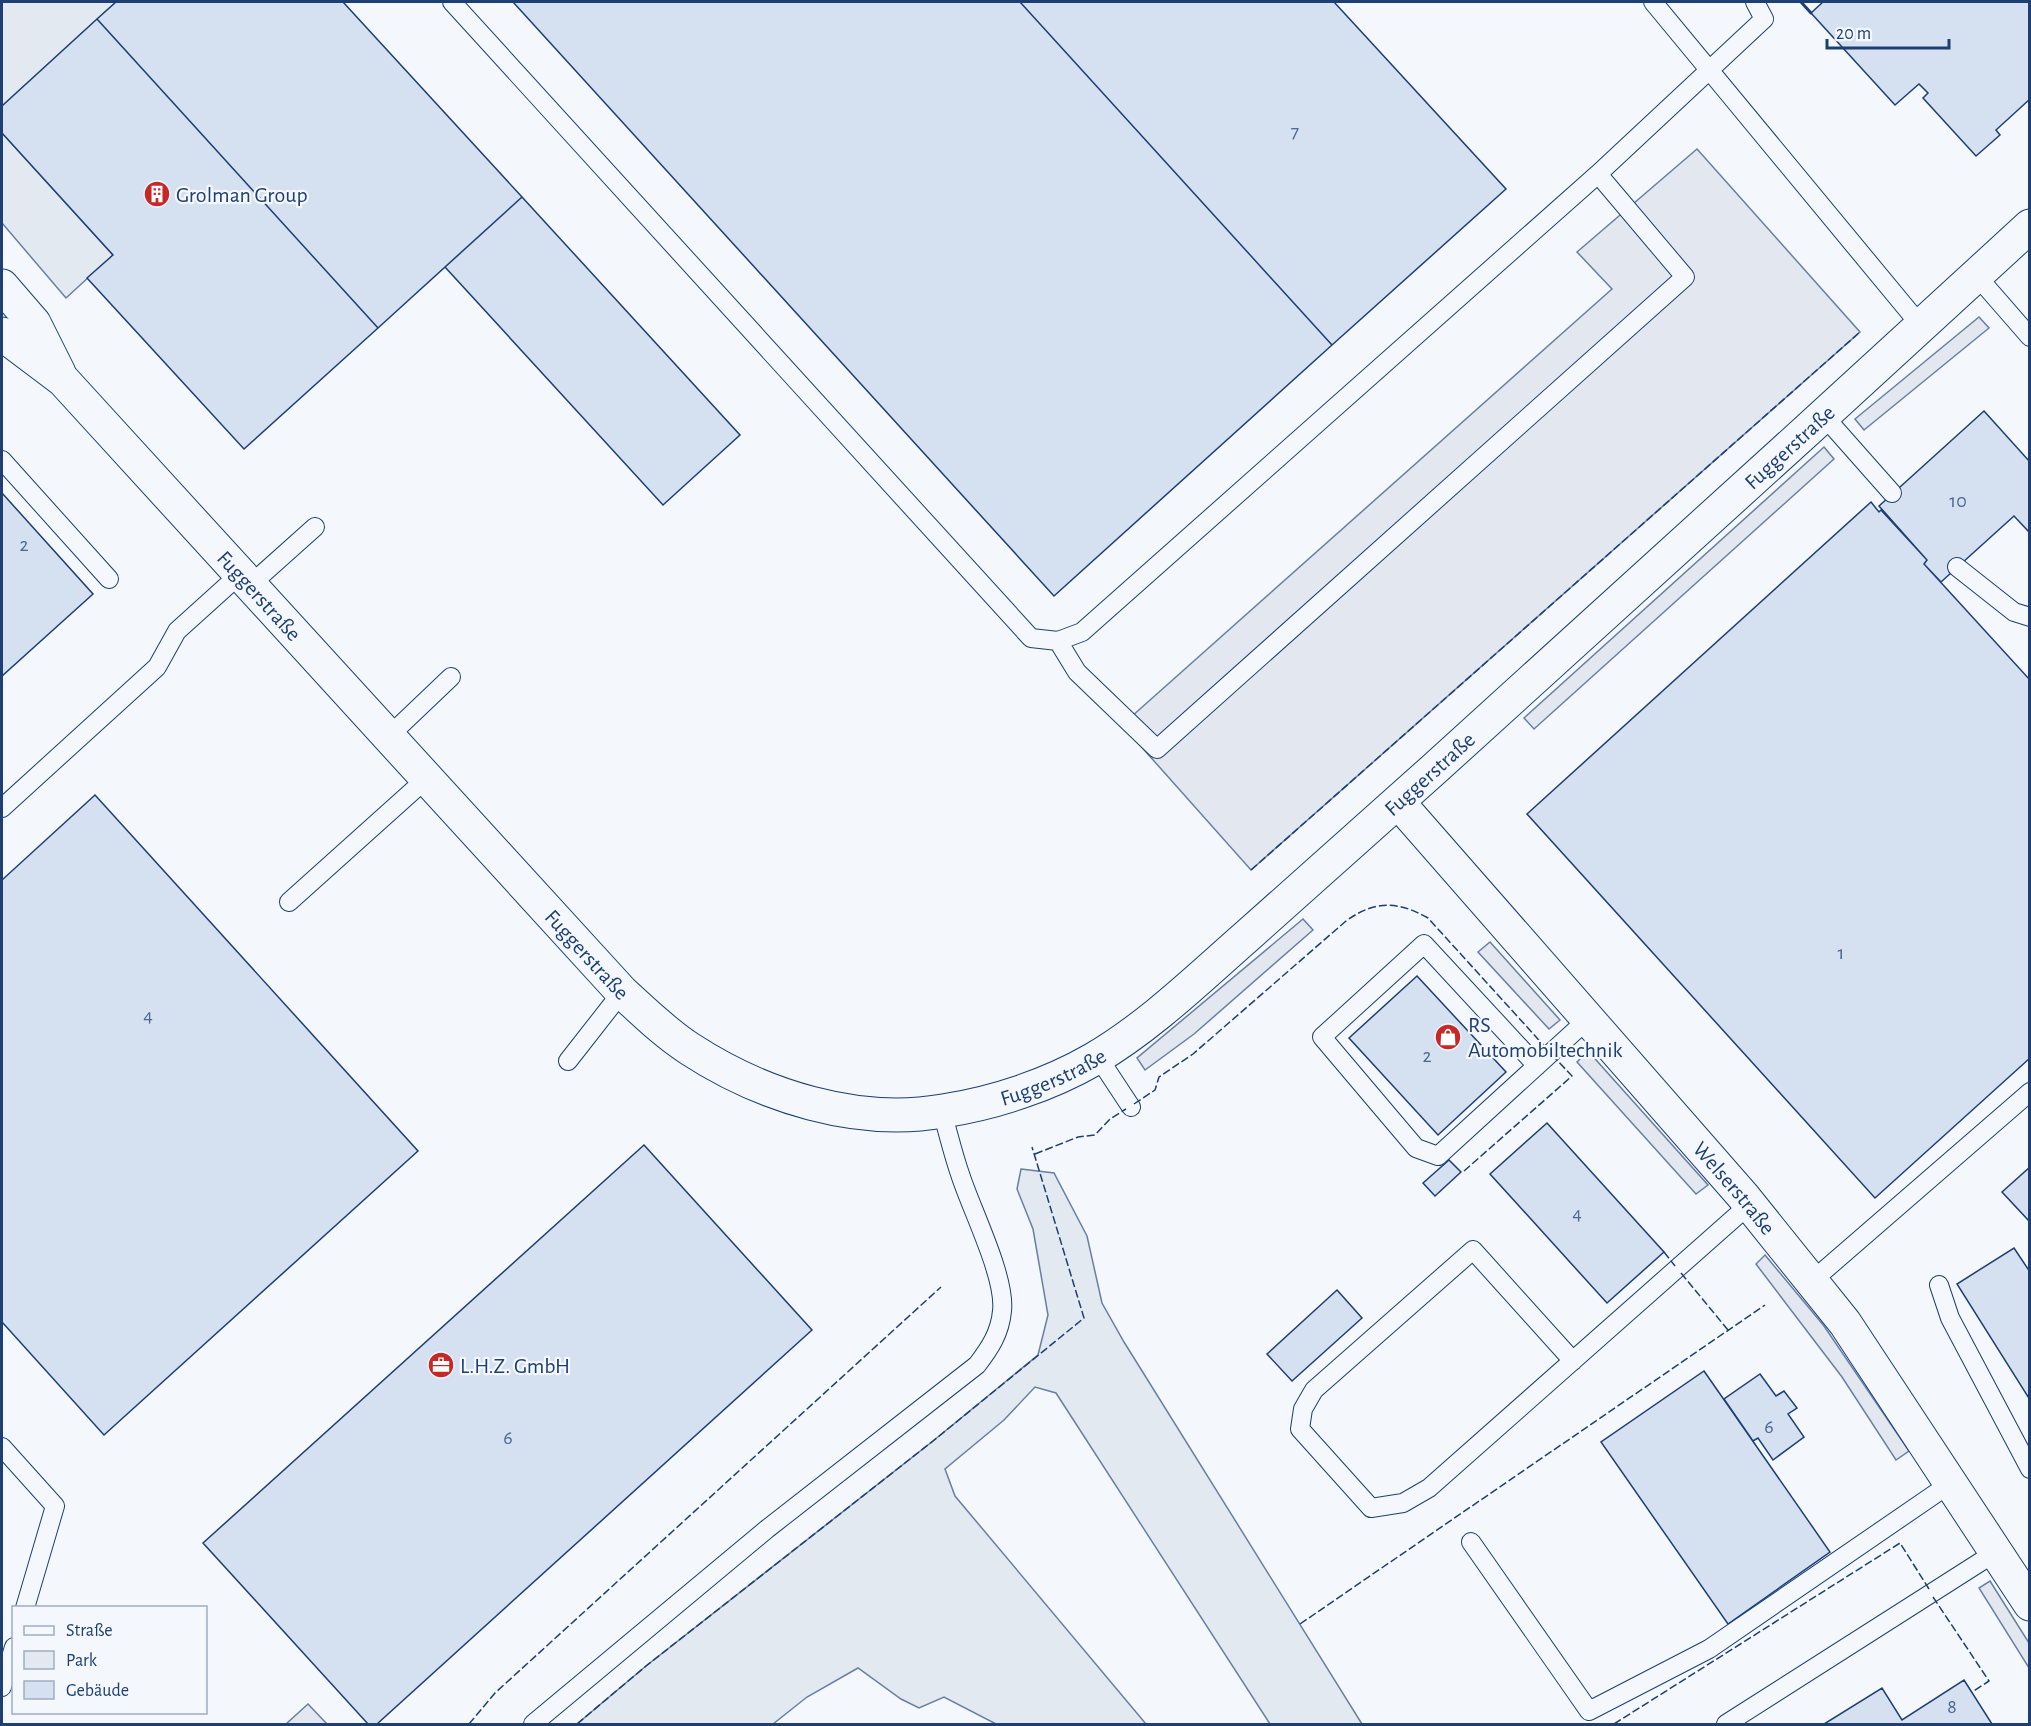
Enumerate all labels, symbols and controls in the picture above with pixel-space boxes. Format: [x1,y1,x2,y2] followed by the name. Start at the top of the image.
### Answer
[1827,12,1948,50] scale bar
[1836,25,1871,43] text: 20 m
[1291,122,1299,142] house number: 7
[142,179,172,209] building icon: Grolman Group
[176,184,308,206] place label: Grolman Group
[1741,401,1839,494] street label: Fuggerstraße
[1949,491,1967,511] house number: 10
[19,535,29,555] house number: 2
[213,547,305,645] street label: Fuggerstraße
[1381,728,1479,820] street label: Fuggerstraße
[540,906,633,1004] street label: Fuggerstraße
[1838,943,1844,963] house number: 1
[143,1006,153,1026] house number: 4
[1468,1014,1623,1061] place label: RS Automobiltechnik
[1433,1022,1463,1052] shop icon: RS Automobiltechnik
[998,1045,1110,1110] street label: Fuggerstraße
[1422,1046,1432,1066] house number: 2
[1689,1138,1779,1239] street label: Welserstraße
[1572,1204,1582,1224] house number: 4
[426,1350,456,1380] office icon: L.H.Z. GmbH
[460,1355,570,1377] place label: L.H.Z. GmbH
[1764,1417,1774,1437] house number: 6
[503,1428,513,1448] house number: 6
[12,1606,207,1714] legend
[66,1622,112,1640] text: Straße
[66,1652,98,1670] text: Park
[66,1682,129,1700] text: Gebäude
[1947,1697,1957,1717] house number: 8

